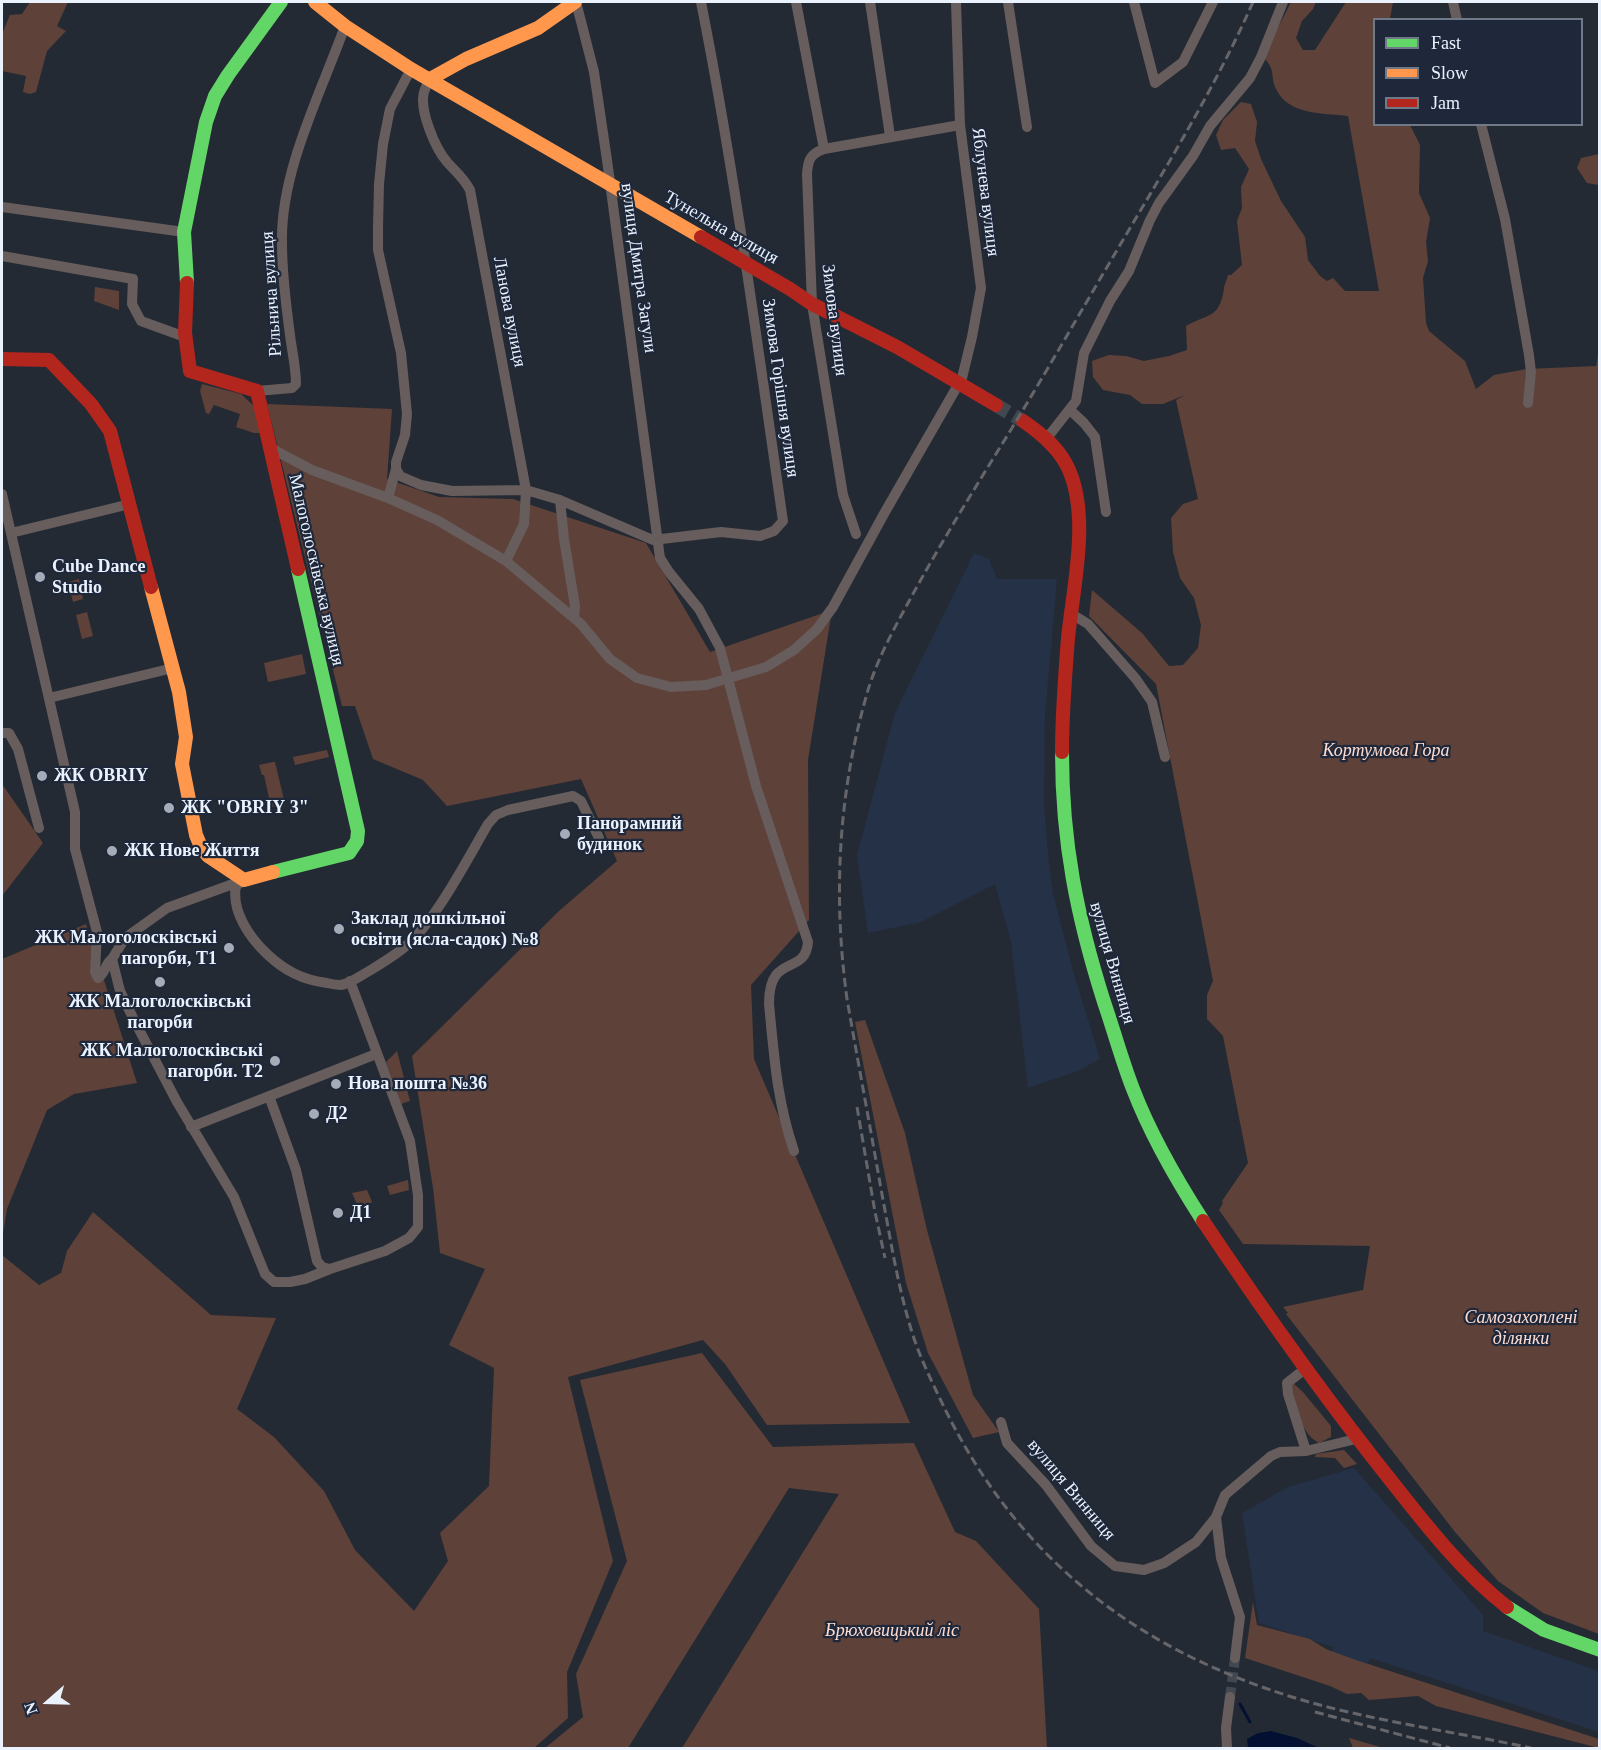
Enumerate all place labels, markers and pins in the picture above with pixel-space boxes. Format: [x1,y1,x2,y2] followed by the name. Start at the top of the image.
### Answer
[52,556,145,598] place label: Cube Dance Studio
[33,570,47,584] marker: Cube Dance Studio
[54,765,148,787] place label: ЖК OBRIY
[35,769,49,783] marker: ЖК OBRIY
[181,797,309,819] place label: ЖК "OBRIY 3"
[162,801,176,815] marker: ЖК "OBRIY 3"
[577,813,682,856] place label: Панорамний будинок
[558,827,572,841] marker: Панорамний будинок
[124,840,259,862] place label: ЖК Нове Життя
[105,844,119,858] marker: ЖК Нове Життя
[351,908,539,950] place label: Заклад дошкільної освіти (ясла-садок) №8
[332,922,346,936] marker: Заклад дошкільної освіти (ясла-садок) №8
[35,927,217,970] place label: ЖК Малоголосківські пагорби, Т1
[222,941,236,955] marker: ЖК Малоголосківські пагорби, Т1
[153,975,167,989] marker: ЖК Малоголосківські пагорби
[69,991,251,1034] place label: ЖК Малоголосківські пагорби
[81,1040,263,1082] place label: ЖК Малоголосківські пагорби. Т2
[268,1054,282,1068] marker: ЖК Малоголосківські пагорби. Т2
[348,1073,487,1095] place label: Нова пошта №36
[329,1077,343,1091] marker: Нова пошта №36
[326,1103,347,1125] place label: Д2
[307,1107,321,1121] marker: Д2
[350,1202,371,1224] place label: Д1
[331,1206,345,1220] marker: Д1

